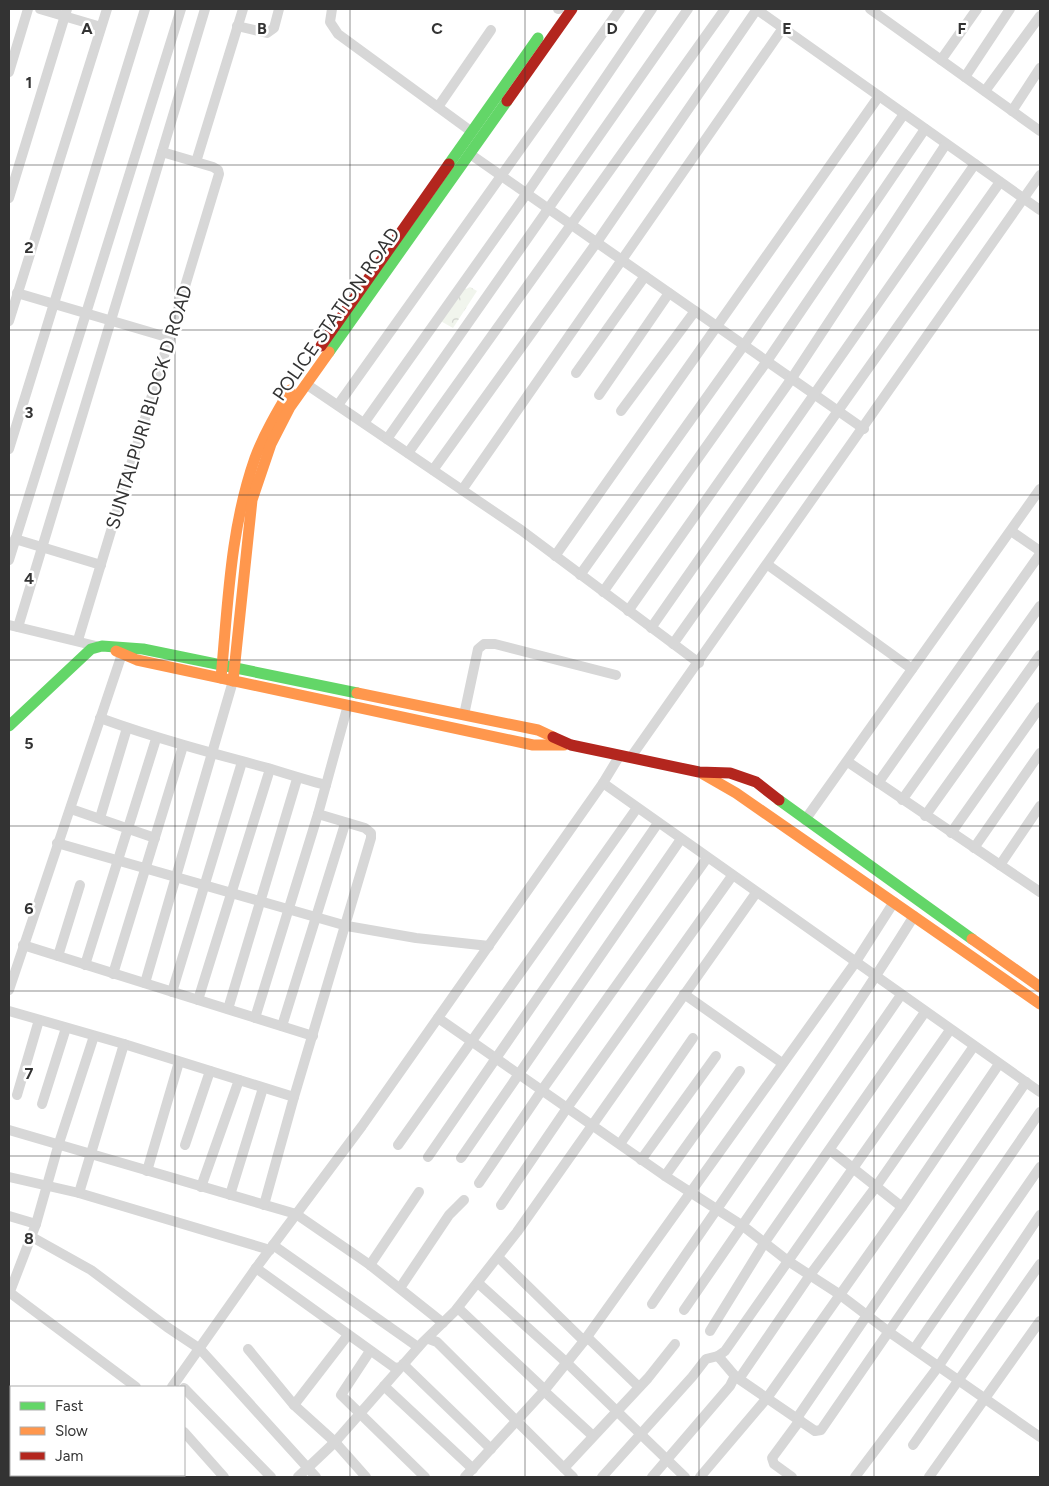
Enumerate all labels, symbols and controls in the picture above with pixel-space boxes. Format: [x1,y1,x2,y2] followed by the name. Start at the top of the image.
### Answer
[81,19,93,38] text: A
[257,19,267,38] text: B
[431,19,443,38] text: C
[606,19,618,38] text: D
[782,19,792,38] text: E
[958,19,967,38] text: F
[26,73,32,92] text: 1
[267,223,405,405] street label: POLICE STATION ROAD
[24,238,34,257] text: 2
[101,282,197,532] street label: SUNTALPURI BLOCK D ROAD
[25,403,34,422] text: 3
[24,569,34,588] text: 4
[24,734,34,753] text: 5
[24,899,34,918] text: 6
[25,1064,34,1083] text: 7
[24,1229,34,1248] text: 8
[10,1386,185,1476] legend
[55,1397,84,1415] text: Fast
[55,1422,88,1440] text: Slow
[55,1447,83,1465] text: Jam

